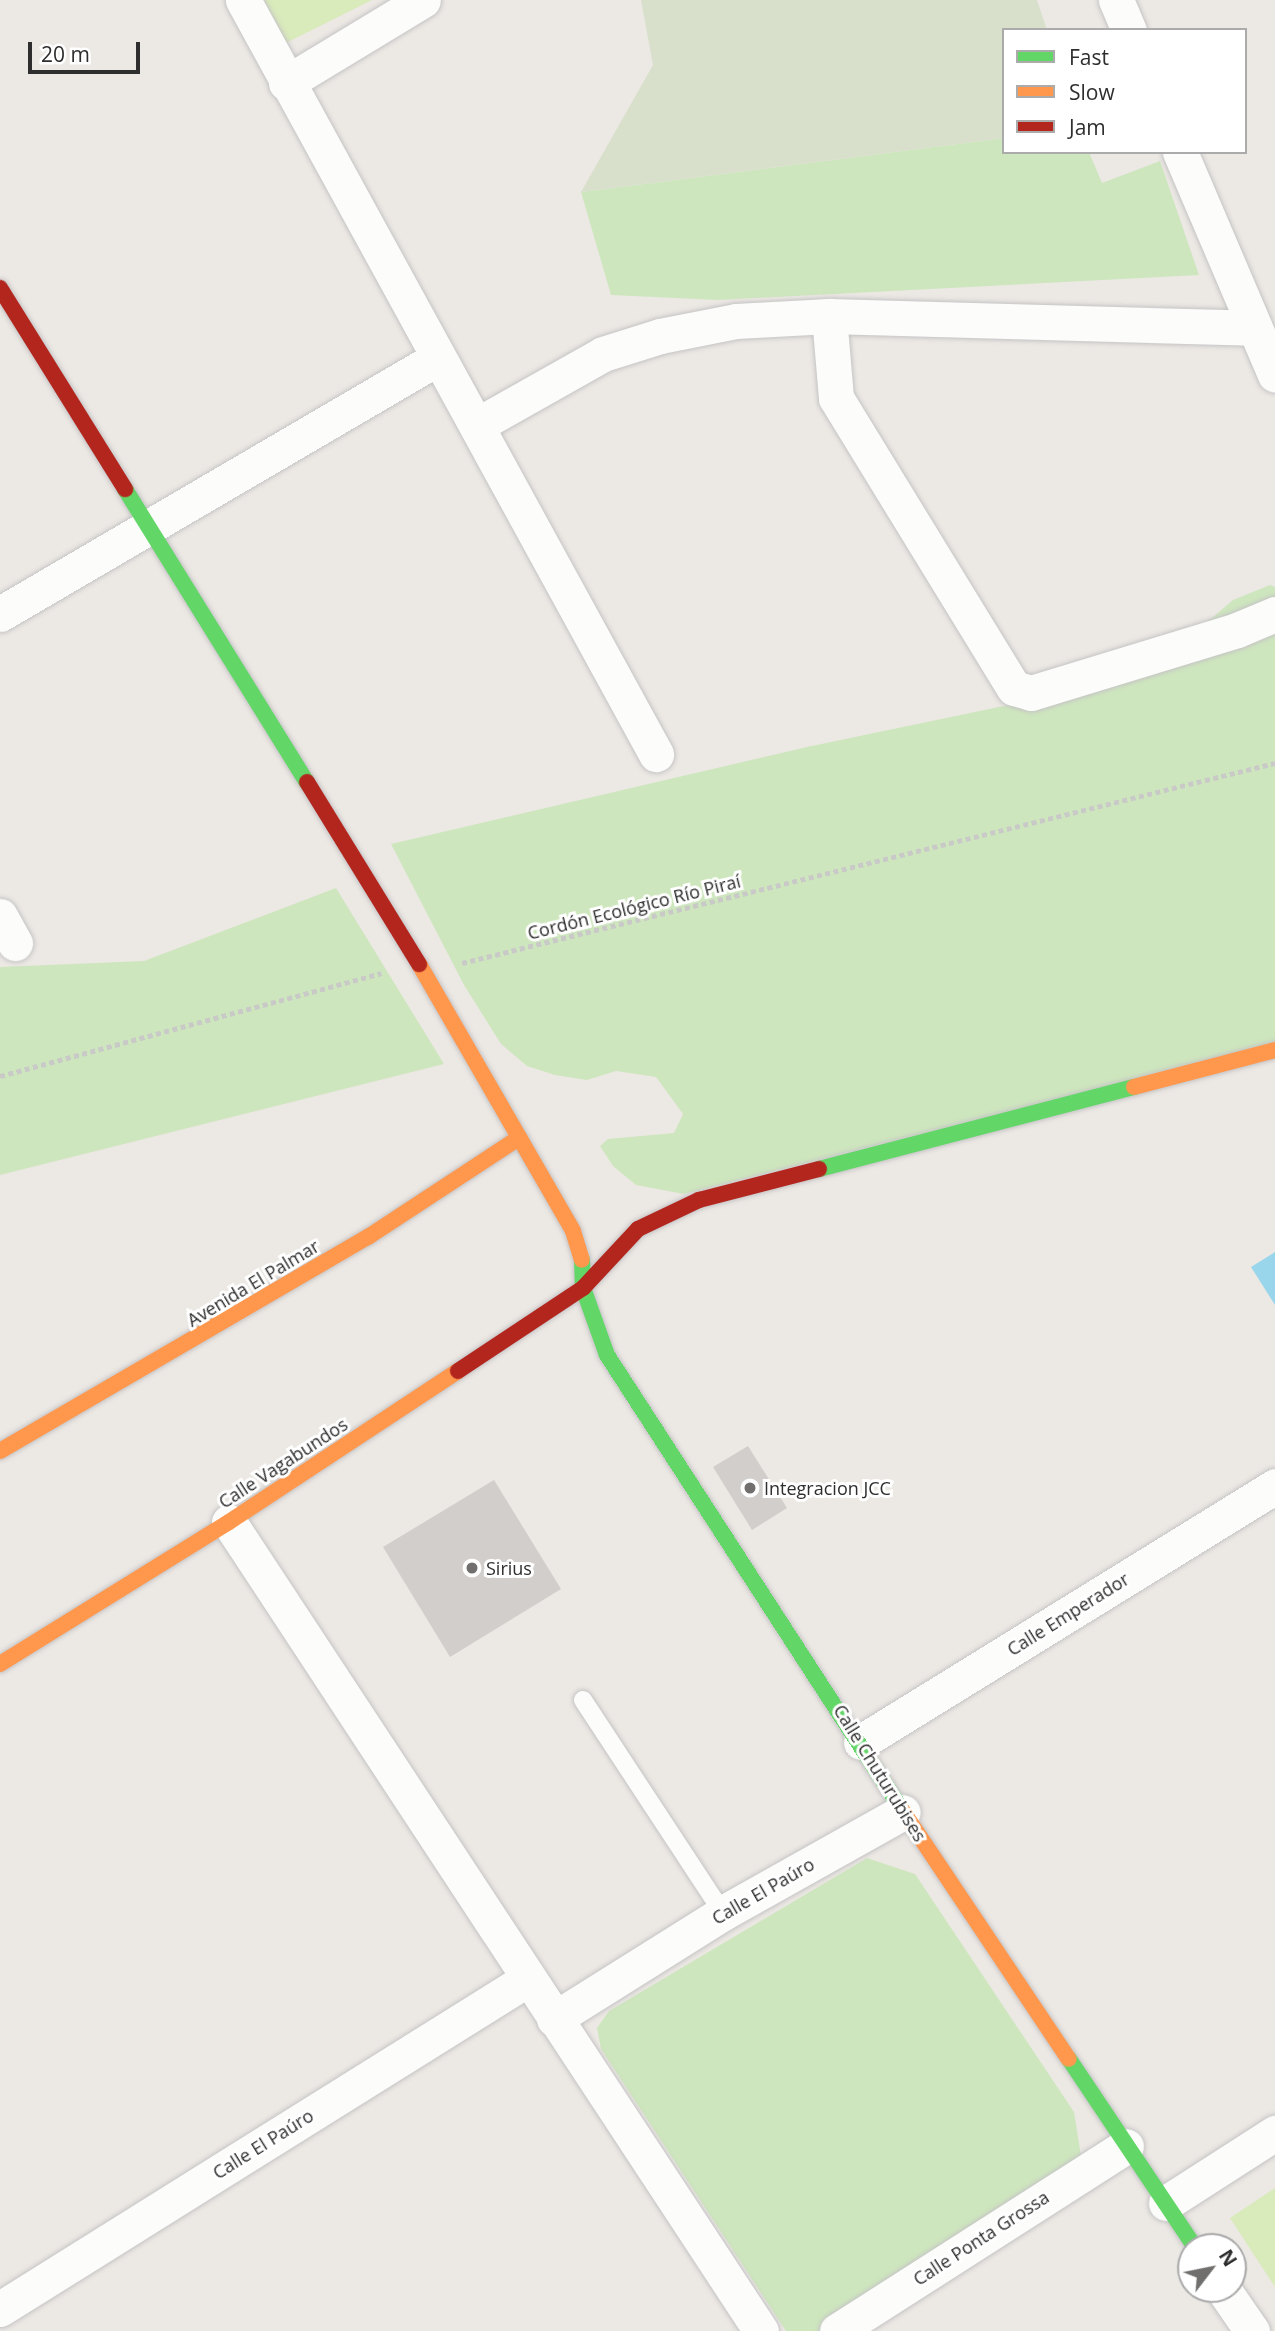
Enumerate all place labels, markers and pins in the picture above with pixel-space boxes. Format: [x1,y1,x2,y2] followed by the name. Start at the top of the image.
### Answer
[764,1477,891,1499] place label: Integracion JCC
[742,1480,758,1496] marker: Integracion JCC
[486,1557,532,1579] place label: Sirius
[464,1560,480,1576] marker: Sirius

